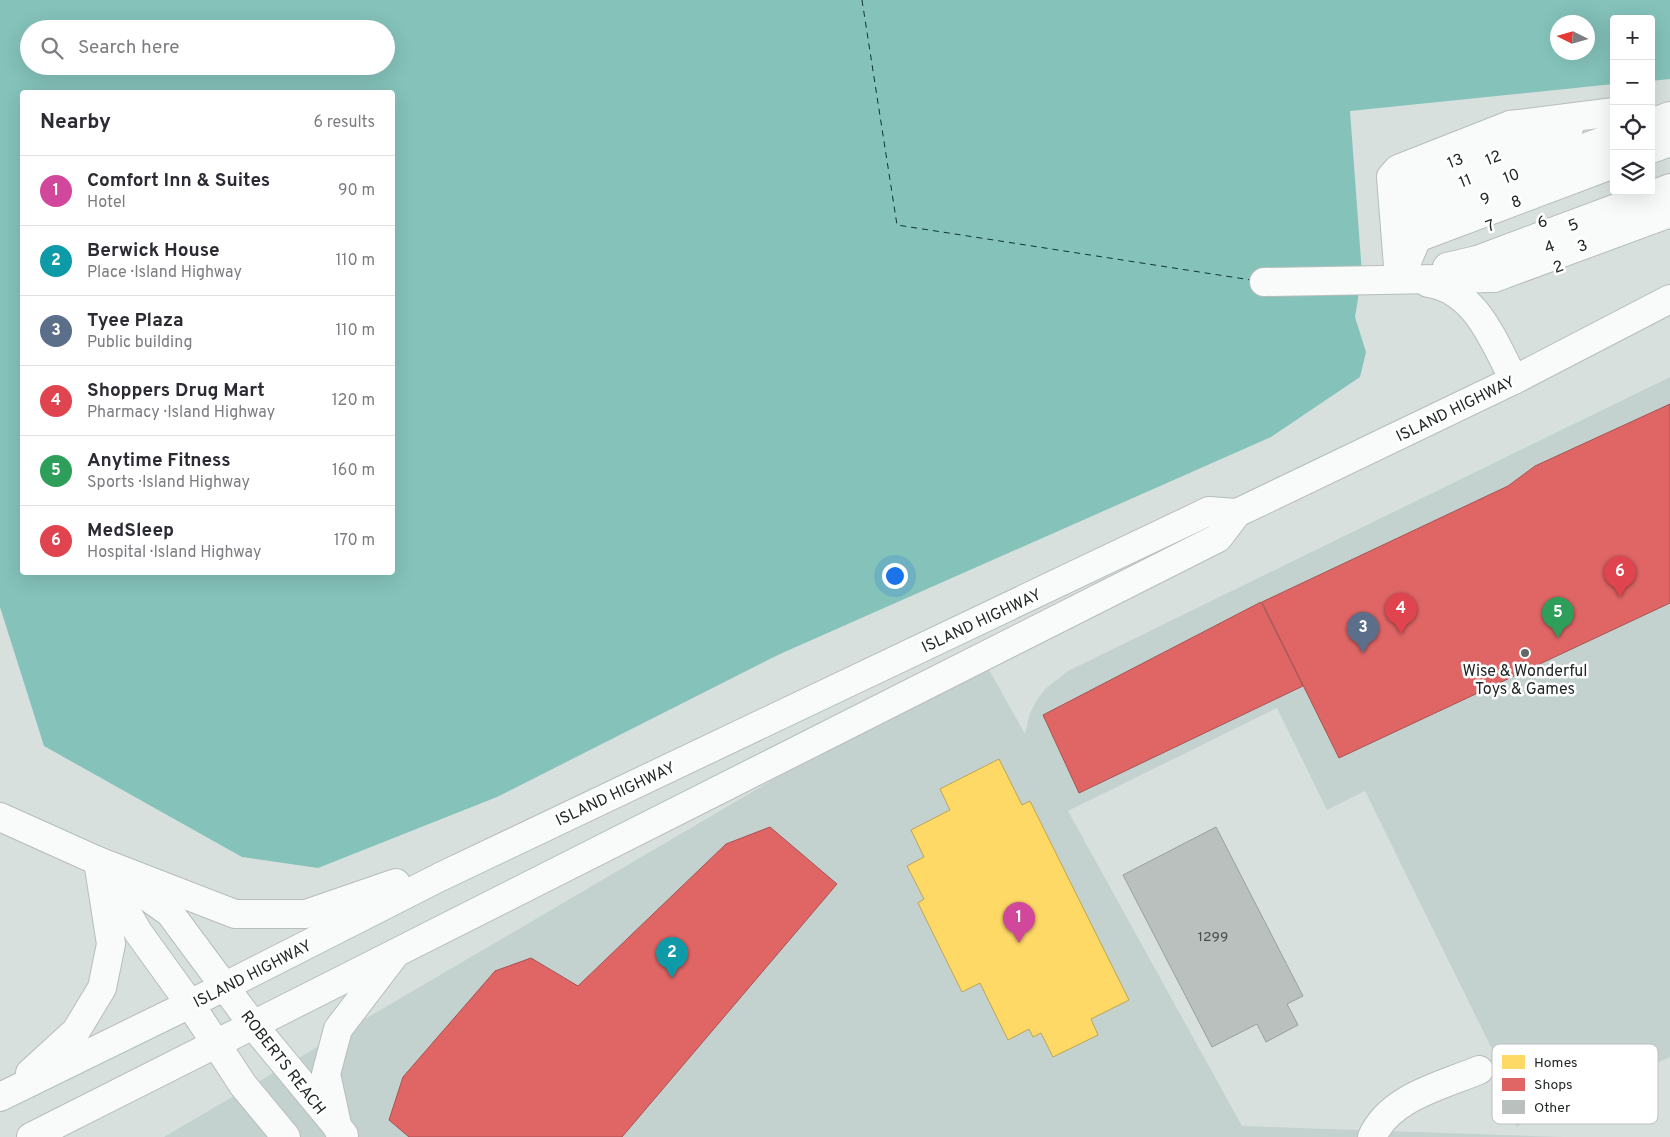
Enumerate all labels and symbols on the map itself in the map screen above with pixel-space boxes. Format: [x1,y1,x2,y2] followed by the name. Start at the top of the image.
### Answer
[1550,15,1595,60] north arrow
[1483,147,1505,171] street label: 12
[1445,150,1467,174] street label: 13
[1501,165,1523,189] street label: 10
[1457,170,1475,193] street label: 11
[1478,189,1494,211] street label: 9
[1509,192,1525,214] street label: 8
[1535,212,1551,234] street label: 6
[1565,215,1582,237] street label: 5
[1483,216,1498,238] street label: 7
[1575,236,1591,258] street label: 3
[1542,237,1558,259] street label: 4
[1551,257,1567,279] street label: 2
[1393,372,1519,447] street label: ISLAND HIGHWAY
[1604,556,1636,597] pin: 6
[882,563,908,589] your location
[919,585,1045,658] street label: ISLAND HIGHWAY
[1385,593,1417,634] pin: 4
[1542,597,1574,638] pin: 5
[1347,612,1379,653] pin: 3
[1519,647,1531,659] marker: Wise & Wonderful Toys & Games
[1463,662,1587,700] place label: Wise & Wonderful Toys & Games
[553,758,679,831] street label: ISLAND HIGHWAY
[1003,902,1035,943] pin: 1
[1198,929,1228,946] house number: 1299
[190,936,315,1013] street label: ISLAND HIGHWAY
[656,937,688,978] pin: 2
[235,1007,329,1119] street label: ROBERTS REACH
[1492,1044,1658,1124] legend
[1534,1055,1578,1072] text: Homes
[1534,1077,1573,1094] text: Shops
[1534,1100,1571,1117] text: Other

